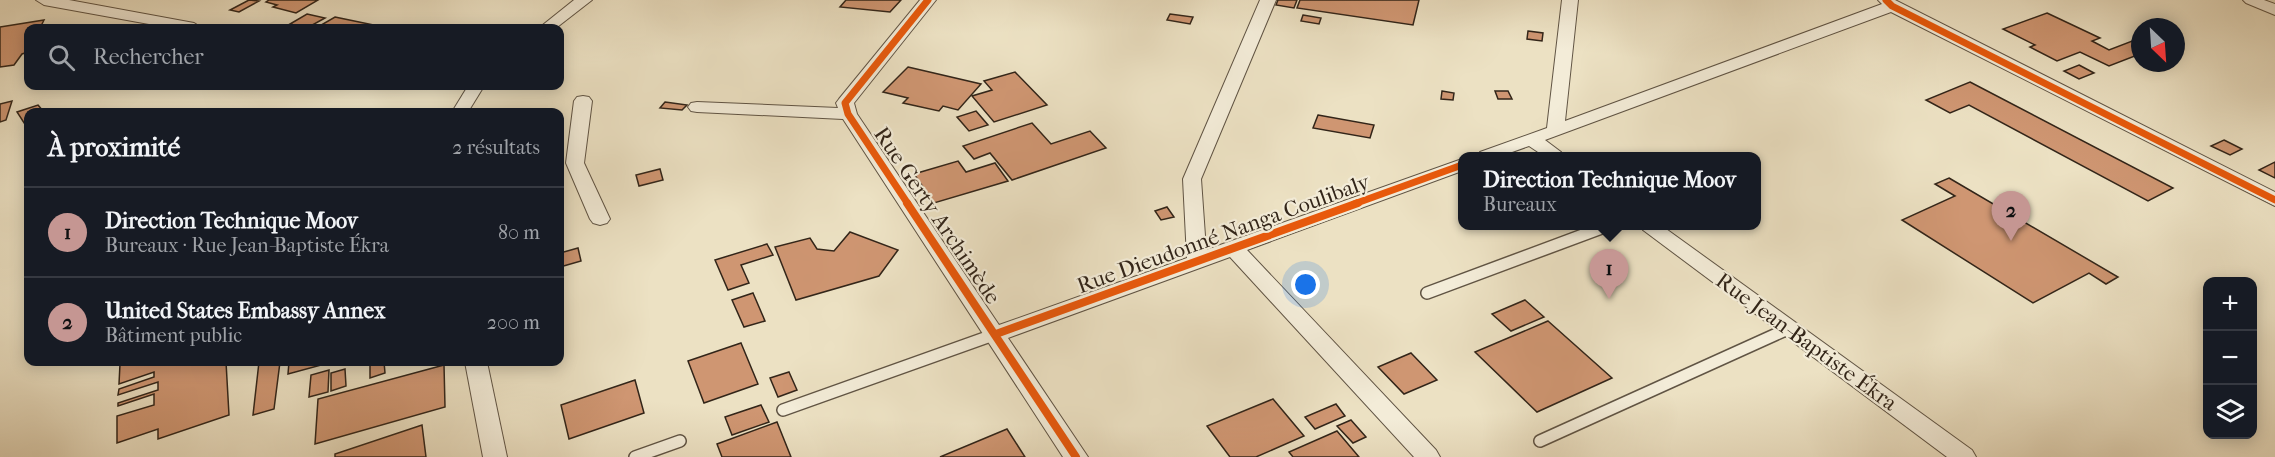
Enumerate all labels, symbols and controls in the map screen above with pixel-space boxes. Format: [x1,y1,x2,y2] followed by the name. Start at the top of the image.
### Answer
[2131,18,2185,72] north arrow
[24,24,564,90] search box
[45,41,78,74] icon: search
[93,44,204,70] text: Rechercher
[868,122,1006,309] street label: Rue Gerty Archimède
[48,132,180,163] text: À proximité
[452,136,540,159] text: 2 résultats
[1458,152,1761,230] popup
[1483,167,1736,193] text: Direction Technique Moov
[1074,168,1374,299] street label: Rue Dieudonné Nanga Coulibaly
[1992,192,2030,241] pin: 2
[1483,193,1557,216] text: Bureaux
[105,208,358,234] text: Direction Technique Moov
[64,221,71,244] text: 1
[498,221,540,244] text: 80 m
[105,234,389,257] text: Bureaux · Rue Jean-Baptiste Ékra
[1590,250,1628,299] pin: 1
[1711,267,1903,417] street label: Rue Jean-Baptiste Ékra
[1291,270,1320,299] your location
[2203,277,2257,439] map controls
[2203,277,2257,331] button: +
[105,298,385,324] text: United States Embassy Annex
[62,311,73,334] text: 2
[487,311,540,334] text: 200 m
[105,324,242,347] text: Bâtiment public
[2203,331,2257,385] button: −
[2203,385,2257,439] button: layers

